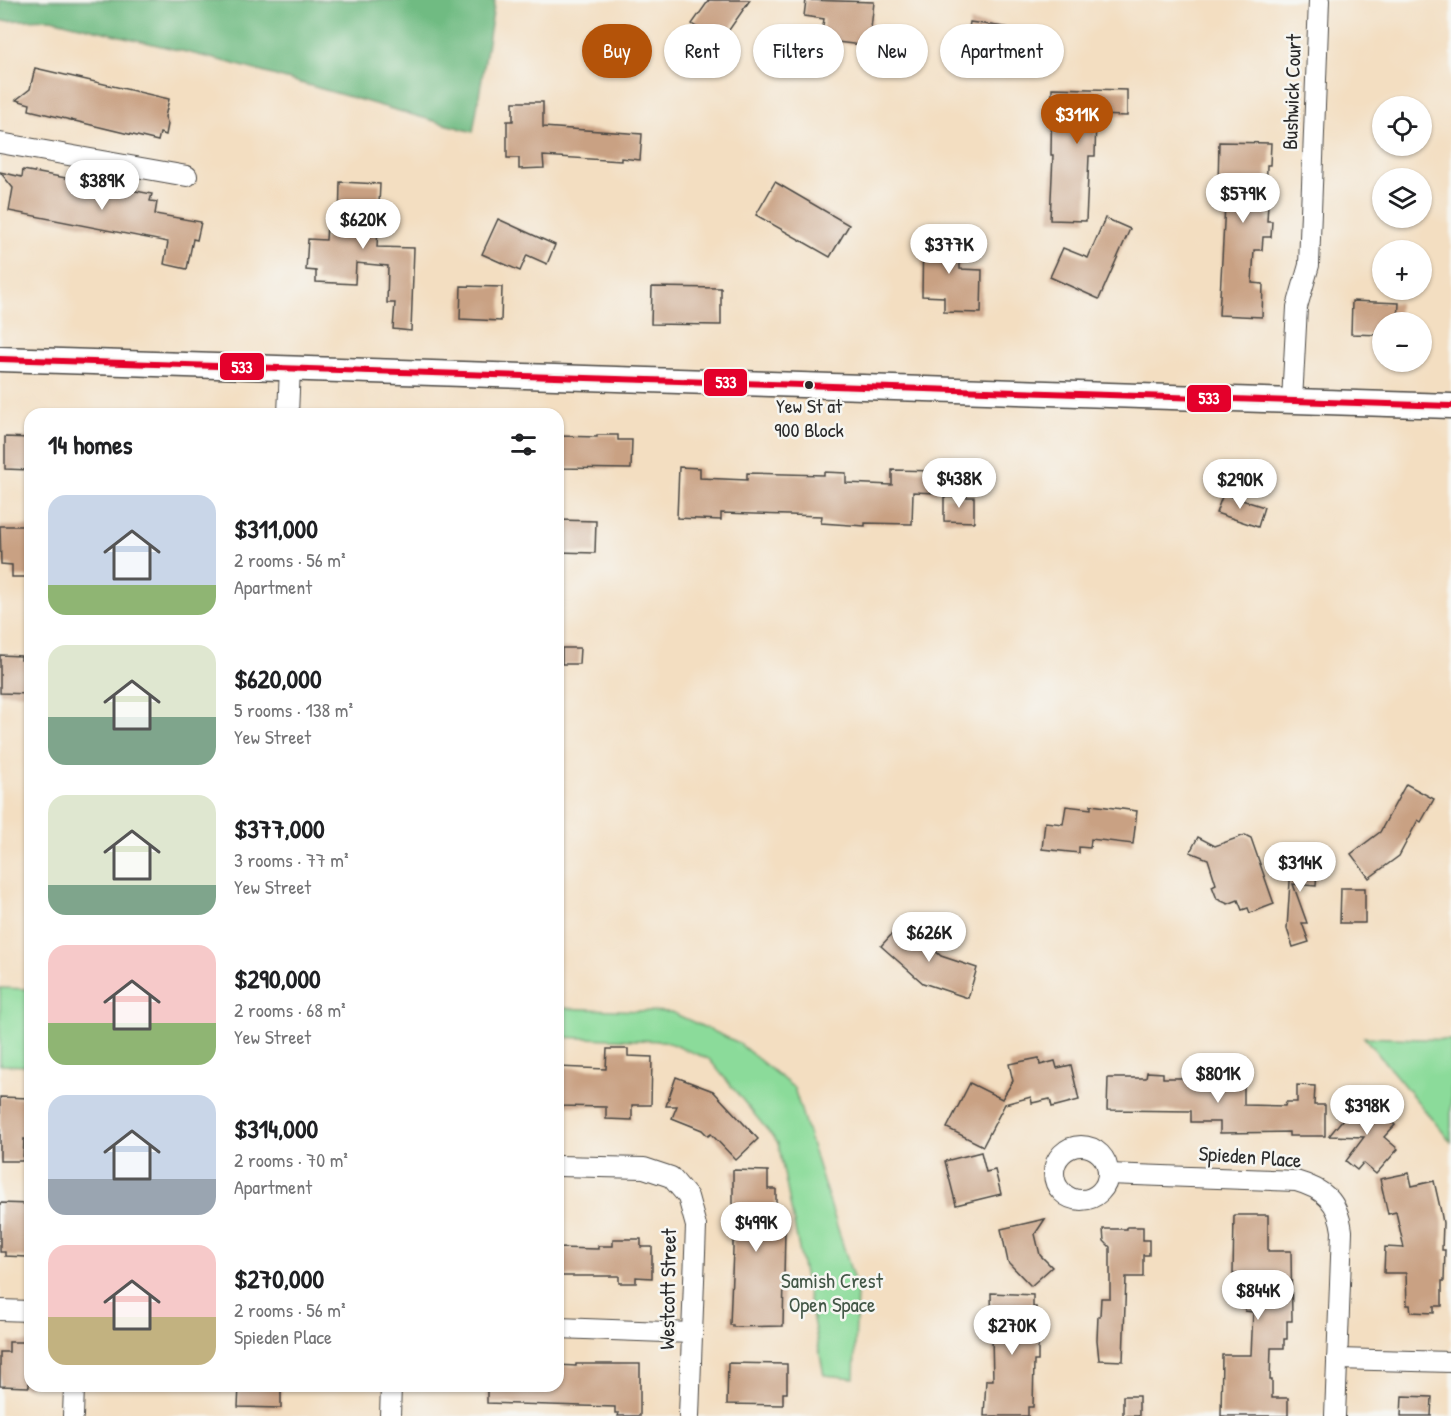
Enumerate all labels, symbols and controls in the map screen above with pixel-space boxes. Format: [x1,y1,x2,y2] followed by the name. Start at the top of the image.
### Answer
[582,24,652,78] chip: Buy
[664,24,741,78] chip: Rent
[753,24,844,78] chip: Filters
[856,24,928,78] chip: New
[940,24,1064,78] chip: Apartment
[1275,33,1308,150] street label: Bushwick Court
[1035,94,1119,145] pin: $311K
[1372,96,1432,372] map controls
[1372,96,1432,156] button: locate
[1055,100,1099,127] text: $311K
[60,160,144,211] pin: $389K
[79,166,125,193] text: $389K
[1372,168,1432,228] button: layers
[1201,173,1285,224] pin: $579K
[1220,179,1266,206] text: $579K
[321,199,405,250] pin: $620K
[340,205,386,232] text: $620K
[907,224,991,275] pin: $377K
[924,230,974,257] text: $377K
[1372,240,1432,300] button: +
[1372,312,1432,372] button: −
[219,352,265,381] line badge: 533
[231,356,253,378] text: 533
[703,368,748,397] line badge: 533
[715,371,737,393] text: 533
[803,379,815,391] marker: Yew St at 900 Block
[1186,384,1232,413] line badge: 533
[1198,387,1220,409] text: 533
[774,392,844,443] place label: Yew St at 900 Block
[48,427,133,462] text: 14 homes
[507,428,540,461] icon: filters
[917,458,1001,509] pin: $438K
[1198,459,1282,510] pin: $290K
[936,464,982,491] text: $438K
[1217,465,1263,492] text: $290K
[234,511,318,546] text: $311,000
[96,519,168,591] icon: home
[234,546,346,573] text: 2 rooms · 56 m²
[234,573,312,600] text: Apartment
[234,661,322,696] text: $620,000
[96,669,168,741] icon: home
[234,696,353,723] text: 5 rooms · 138 m²
[234,723,311,750] text: Yew Street
[234,811,325,846] text: $377,000
[96,819,168,891] icon: home
[1258,842,1342,893] pin: $314K
[234,846,348,873] text: 3 rooms · 77 m²
[1278,848,1322,875] text: $314K
[234,873,311,900] text: Yew Street
[887,912,971,963] pin: $626K
[906,918,952,945] text: $626K
[234,961,321,996] text: $290,000
[96,969,168,1041] icon: home
[234,996,346,1023] text: 2 rooms · 68 m²
[234,1023,311,1050] text: Yew Street
[1176,1053,1260,1104] pin: $801K
[1195,1059,1241,1086] text: $801K
[1325,1085,1409,1136] pin: $398K
[1344,1091,1390,1118] text: $398K
[234,1111,318,1146] text: $314,000
[96,1119,168,1191] icon: home
[1198,1138,1302,1175] street label: Spieden Place
[234,1146,348,1173] text: 2 rooms · 70 m²
[234,1173,312,1200] text: Apartment
[714,1202,798,1253] pin: $499K
[735,1208,777,1235] text: $499K
[652,1227,683,1350] street label: Westcott Street
[234,1261,324,1296] text: $270,000
[781,1266,884,1319] park label: Samish Crest Open Space
[96,1269,168,1341] icon: home
[1216,1270,1300,1321] pin: $844K
[1236,1276,1280,1303] text: $844K
[234,1296,346,1323] text: 2 rooms · 56 m²
[970,1305,1054,1356] pin: $270K
[988,1311,1036,1338] text: $270K
[234,1323,332,1350] text: Spieden Place

